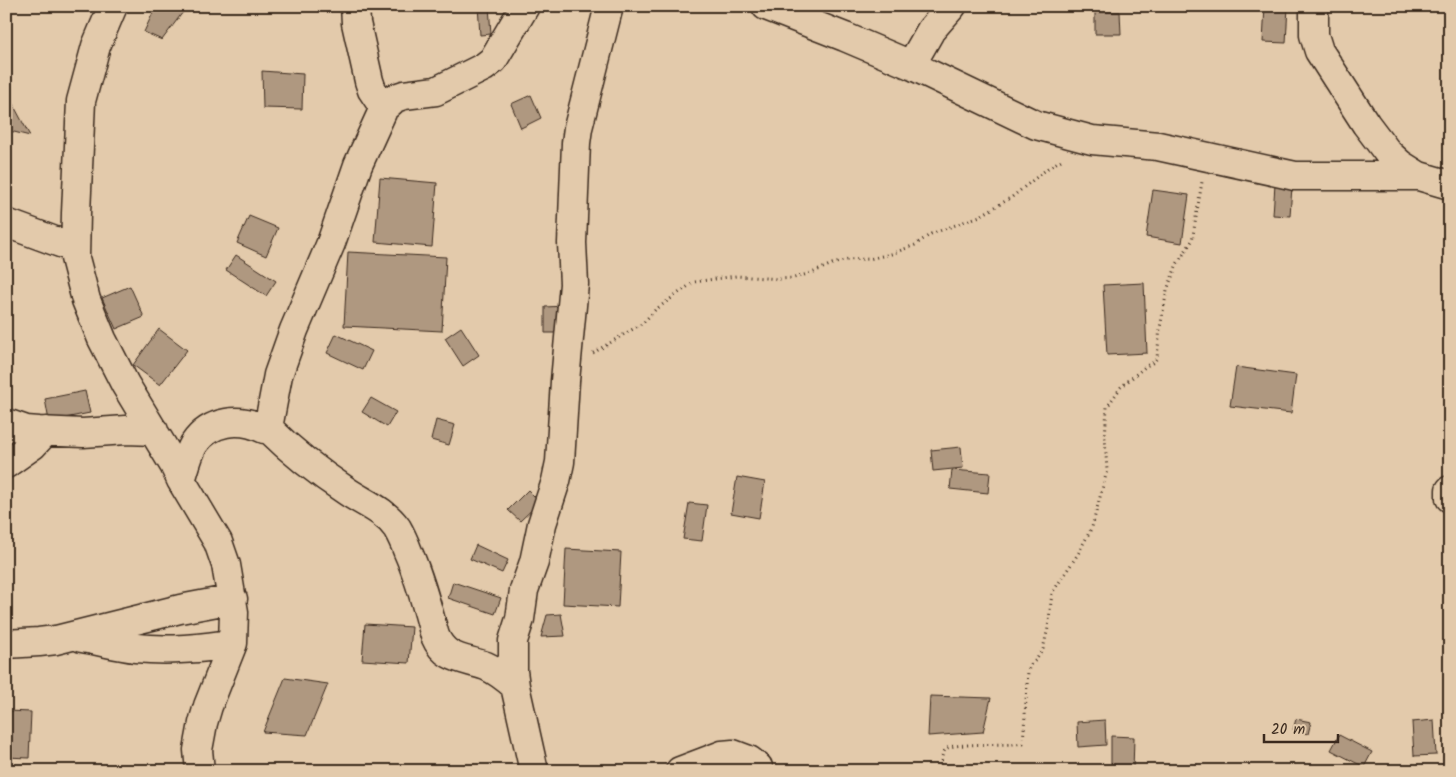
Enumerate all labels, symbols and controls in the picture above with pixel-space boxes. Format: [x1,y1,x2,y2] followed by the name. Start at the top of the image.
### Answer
[1264,712,1337,744] scale bar
[1271,718,1305,742] text: 20 m

